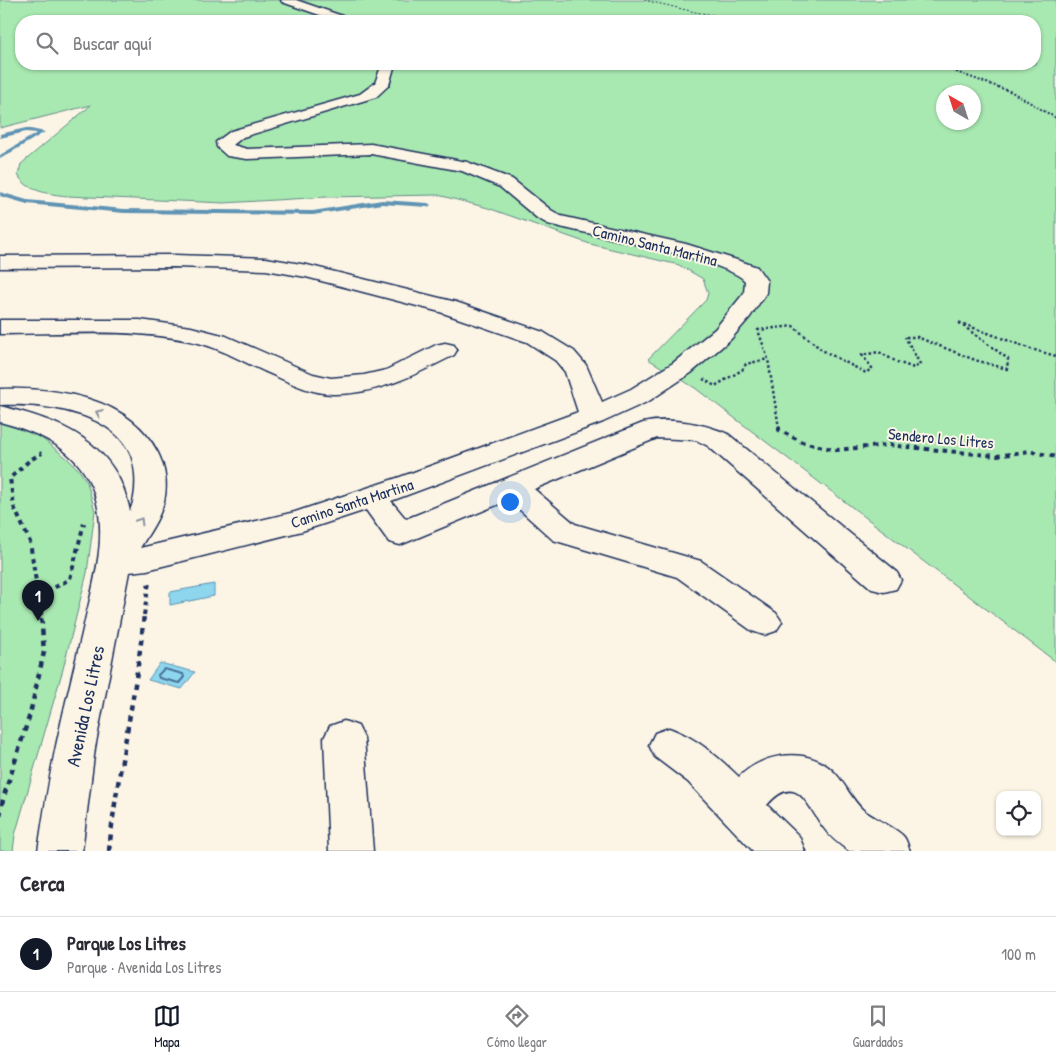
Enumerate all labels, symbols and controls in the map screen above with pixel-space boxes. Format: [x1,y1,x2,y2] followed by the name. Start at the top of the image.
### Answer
[15,15,1041,70] search box
[33,29,61,57] icon: search
[73,30,152,56] text: Buscar aquí
[936,85,981,130] north arrow
[590,219,720,271] street label: Camino Santa Martina
[95,408,104,419] one-way arrow
[887,422,995,454] street label: Sendero Los Litres
[288,473,416,533] street label: Camino Santa Martina
[497,489,523,515] your location
[134,517,144,526] one-way arrow
[22,580,54,621] pin: 1
[60,643,110,769] street label: Avenida Los Litres
[996,791,1041,836] map controls
[996,791,1041,836] button: locate
[20,869,64,898] text: Cerca
[67,930,186,956] text: Parque Los Litres
[33,943,39,965] text: 1
[1001,943,1036,965] text: 100 m
[67,956,221,978] text: Parque · Avenida Los Litres
[153,1002,181,1051] tab: Mapa
[486,1002,547,1051] tab: Cómo llegar
[853,1002,903,1051] tab: Guardados

